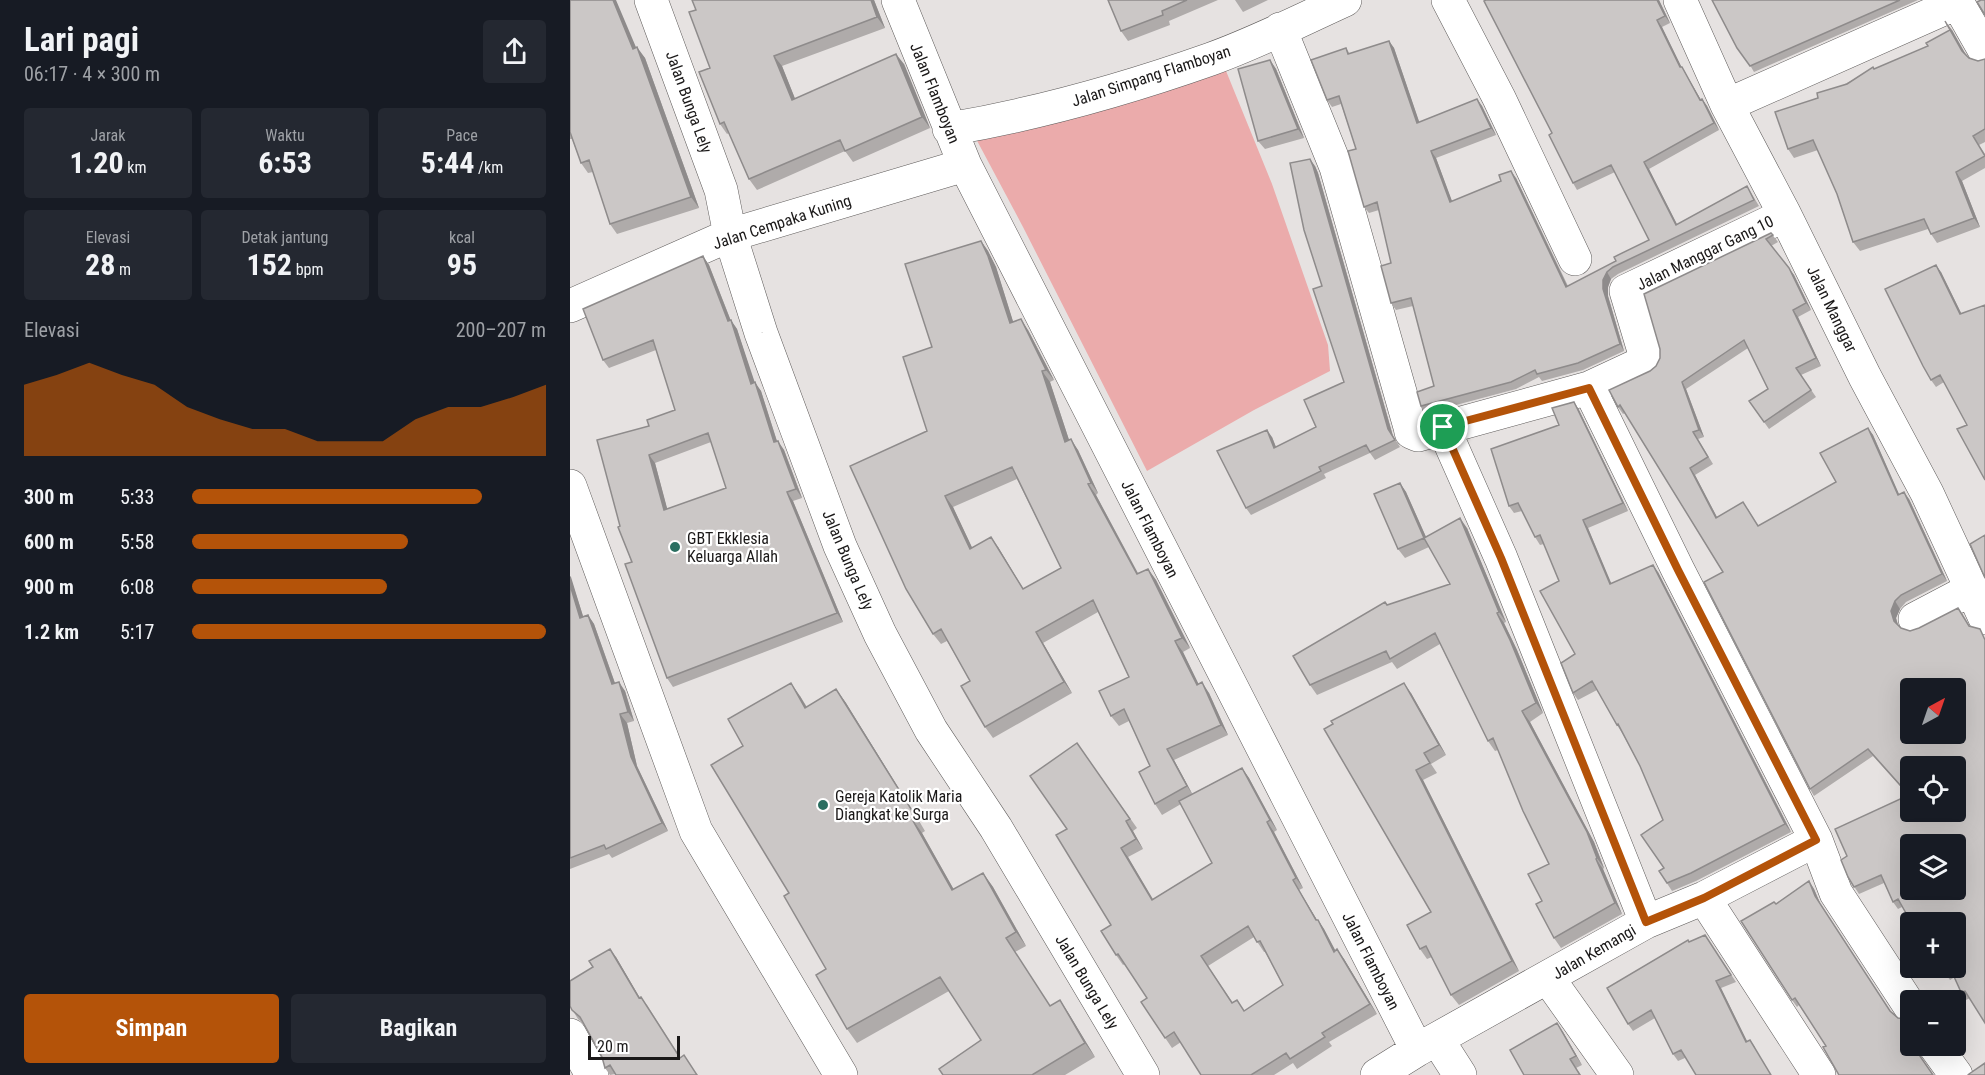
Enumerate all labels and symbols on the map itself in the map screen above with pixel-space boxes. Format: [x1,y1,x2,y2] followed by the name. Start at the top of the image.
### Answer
[906,40,964,146] street label: Jalan Flamboyan
[1069,41,1233,111] street label: Jalan Simpang Flamboyan
[662,48,716,156] street label: Jalan Bunga Lely
[710,191,854,253] street label: Jalan Cempaka Kuning
[1633,212,1777,294] street label: Jalan Manggar Gang 10
[1803,263,1861,356] street label: Jalan Manggar
[1417,401,1468,452] pin
[1117,477,1183,581] street label: Jalan Flamboyan
[818,507,878,613] street label: Jalan Bunga Lely
[687,529,778,566] place label: GBT Ekklesia Keluarga Allah
[668,540,682,554] marker: GBT Ekklesia Keluarga Allah
[1900,678,1966,744] north arrow
[835,787,962,824] place label: Gereja Katolik Maria Diangkat ke Surga
[816,798,830,812] marker: Gereja Katolik Maria Diangkat ke Surga
[1338,909,1404,1013] street label: Jalan Flamboyan
[1549,920,1639,984] street label: Jalan Kemangi
[1051,931,1123,1033] street label: Jalan Bunga Lely
[588,1033,680,1060] scale bar

